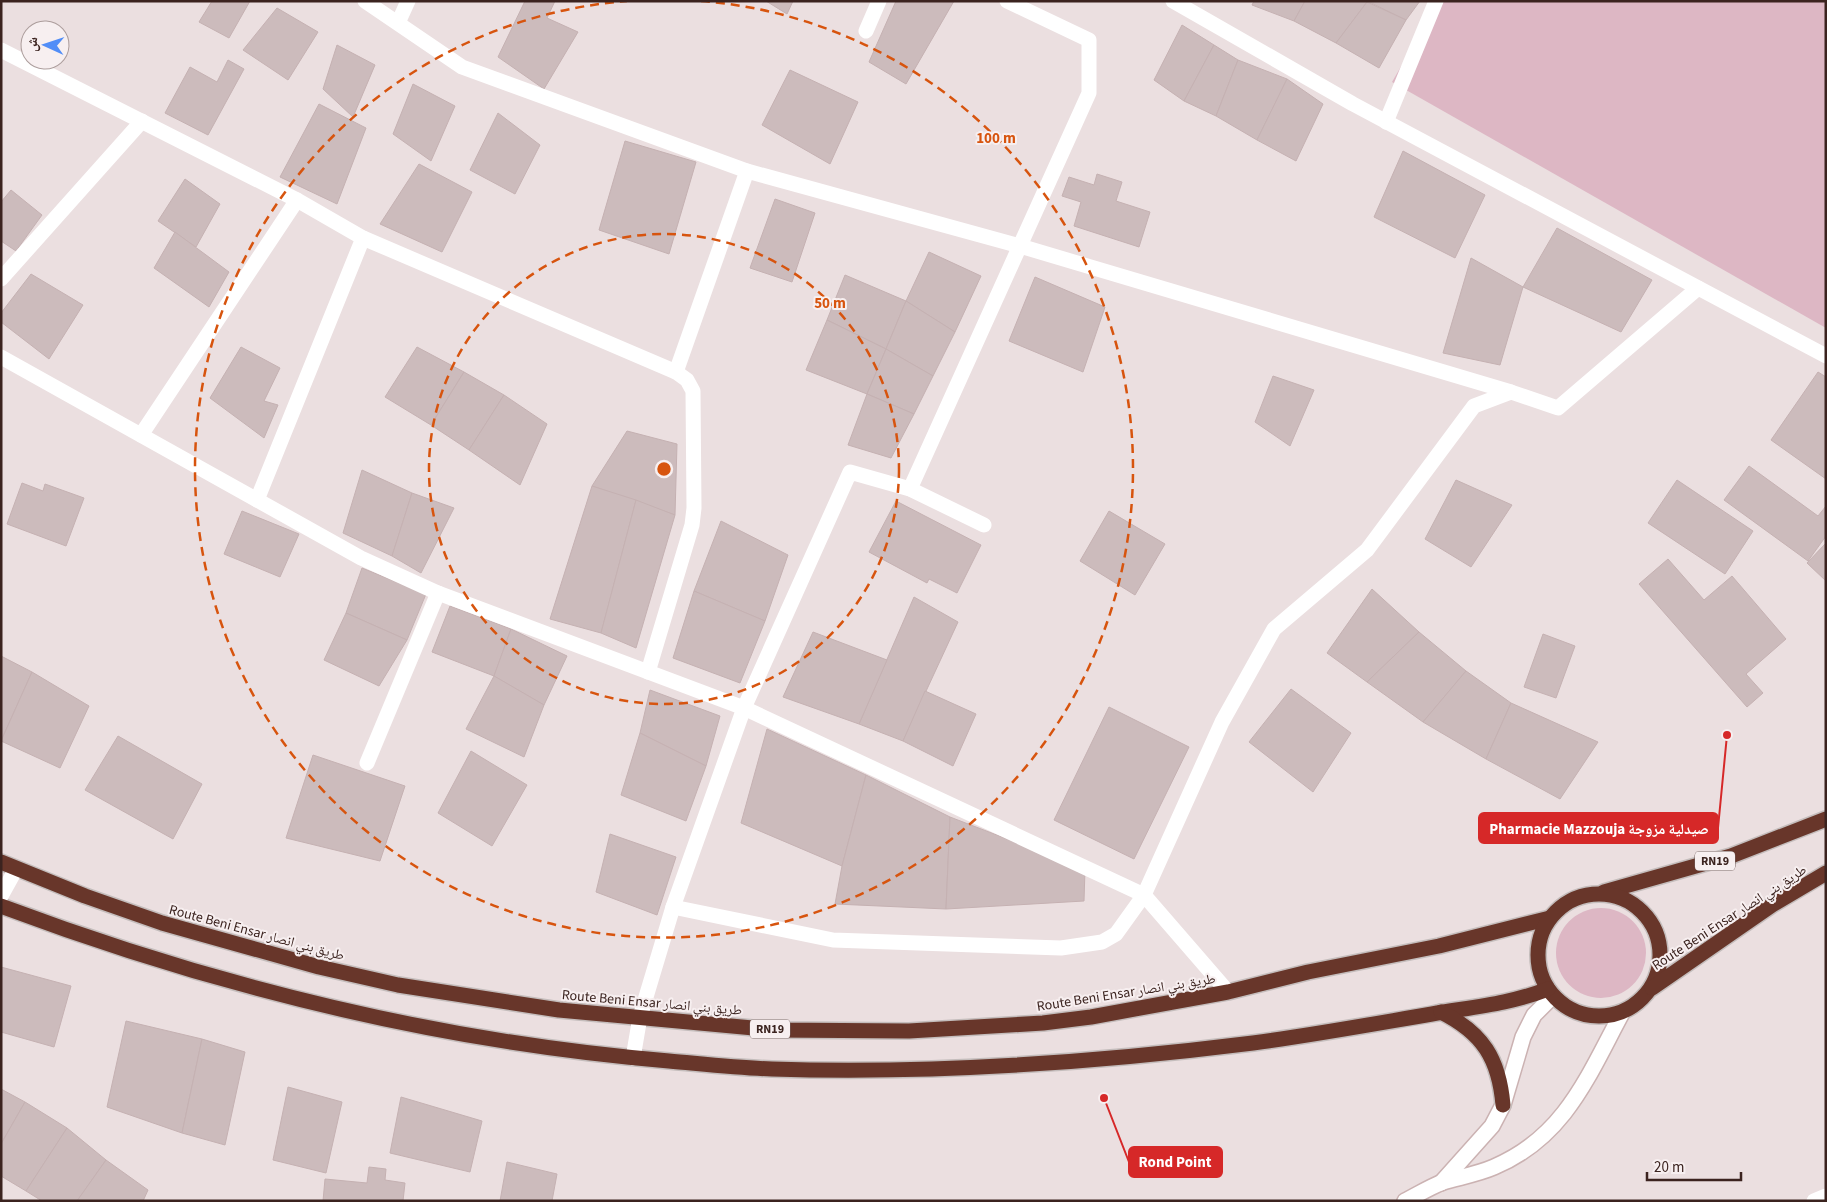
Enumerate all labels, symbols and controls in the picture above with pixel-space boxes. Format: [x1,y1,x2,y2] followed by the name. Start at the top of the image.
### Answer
[20,20,70,70] north arrow
[23,36,43,52] text: ش
[976,128,1016,149] text: 100 m
[814,293,846,314] text: 50 m
[655,460,673,478] centre of rings
[1479,813,1718,843] callout: Pharmacie Mazzouja صيدلية مزوجة
[1489,819,1709,840] text: Pharmacie Mazzouja صيدلية مزوجة
[1695,851,1735,870] road number: RN19
[1648,860,1811,976] street label: Route Beni Ensar طريق بني انصار
[167,900,347,967] street label: Route Beni Ensar طريق بني انصار
[1035,969,1217,1018] street label: Route Beni Ensar طريق بني انصار
[561,985,743,1021] street label: Route Beni Ensar طريق بني انصار
[750,1020,790,1038] road number: RN19
[1129,1147,1222,1177] callout: Rond Point
[1647,1150,1741,1182] scale bar
[1139,1152,1212,1173] text: Rond Point
[1654,1157,1684,1178] text: 20 m

